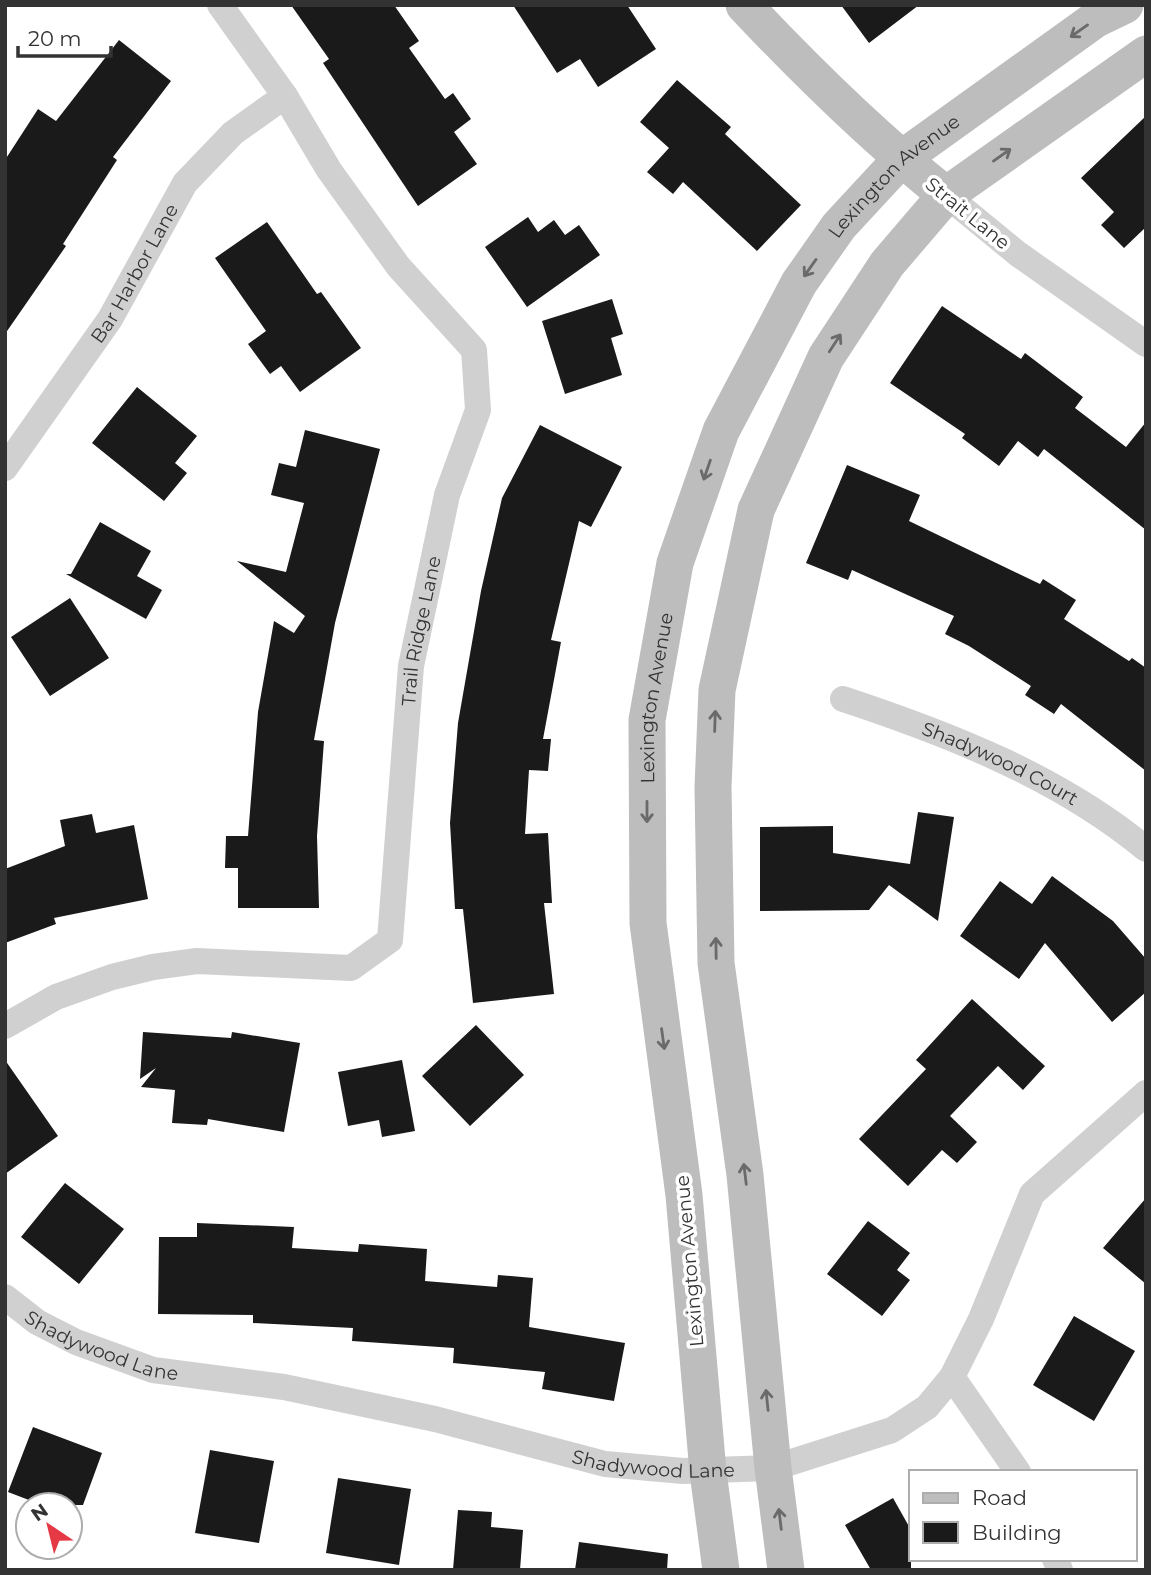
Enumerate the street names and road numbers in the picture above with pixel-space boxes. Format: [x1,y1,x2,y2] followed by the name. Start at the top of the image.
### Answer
[823,110,964,242] street label: Lexington Avenue
[921,172,1014,254] street label: Strait Lane
[86,200,183,348] street label: Bar Harbor Lane
[397,554,446,707] street label: Trail Ridge Lane
[636,611,678,783] street label: Lexington Avenue
[919,717,1083,810] street label: Shadywood Court
[671,1174,708,1348] street label: Lexington Avenue
[20,1306,180,1385] street label: Shadywood Lane
[570,1445,735,1483] street label: Shadywood Lane

